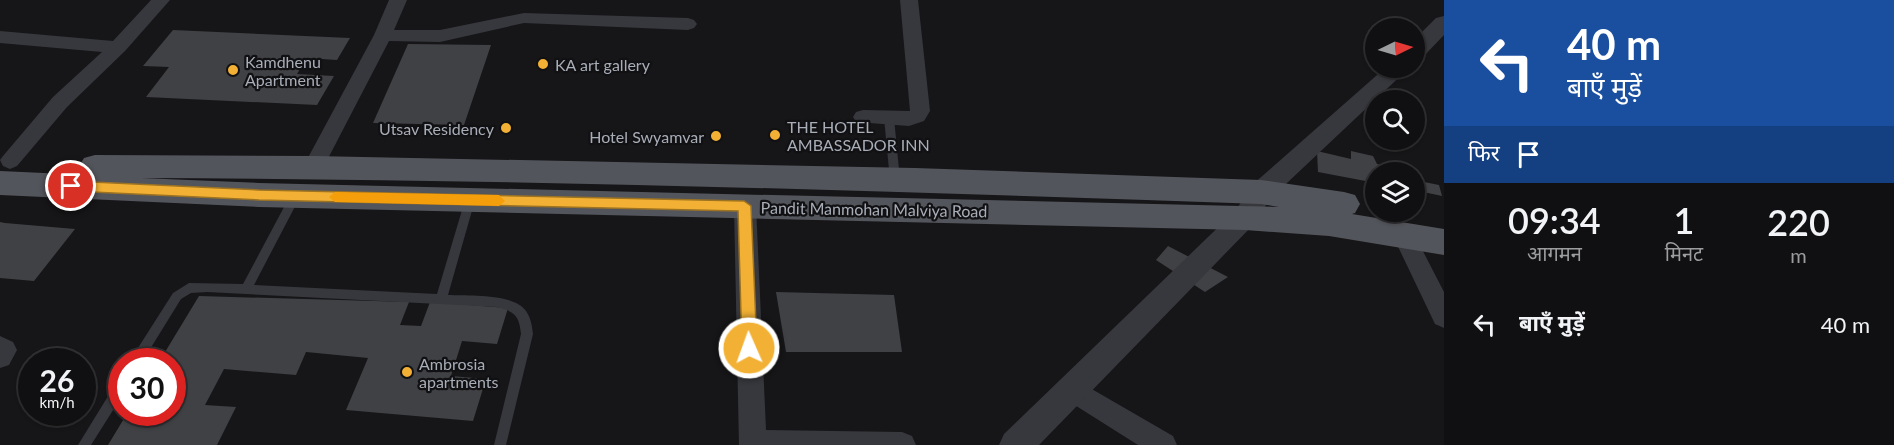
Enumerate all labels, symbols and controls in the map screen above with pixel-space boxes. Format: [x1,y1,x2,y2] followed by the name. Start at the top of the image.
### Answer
[1365,18,1425,78] north arrow
[1365,18,1425,222] map controls
[1567,19,1661,69] text: 40 m
[1468,24,1546,102] icon: left
[245,52,321,89] place label: Kamdhenu Apartment
[555,55,651,74] place label: KA art gallery
[536,57,550,71] marker: KA art gallery
[226,63,240,77] marker: Kamdhenu Apartment
[1567,70,1642,103] text: बाएँ मुड़ें
[1365,90,1425,150] button: search
[787,117,930,154] place label: THE HOTEL AMBASSADOR INN
[379,119,495,138] place label: Utsav Residency
[499,121,513,135] marker: Utsav Residency
[589,127,704,146] place label: Hotel Swyamvar
[768,128,782,142] marker: THE HOTEL AMBASSADOR INN
[709,129,723,143] marker: Hotel Swyamvar
[1512,138,1545,171] icon: arrive
[1468,139,1500,166] text: फिर
[45,160,96,211] pin
[1365,162,1425,222] button: layers
[54,169,87,202] icon: arrive
[761,198,987,220] street label: Pandit Manmohan Malviya Road
[1508,198,1601,242] text: 09:34
[1674,198,1694,242] text: 1
[1767,200,1830,244] text: 220
[1527,241,1582,265] text: आगमन
[1665,241,1703,265] text: मिनट
[1790,243,1807,267] text: m
[1468,308,1501,341] icon: left
[1519,309,1585,336] text: बाएँ मुड़ें
[1821,311,1870,338] text: 40 m
[717,316,781,380] position arrow
[108,348,186,426] speed limit sign: 30
[419,354,499,391] place label: Ambrosia apartments
[40,362,74,398] text: 26
[400,365,414,379] marker: Ambrosia apartments
[39,393,75,411] text: km/h

